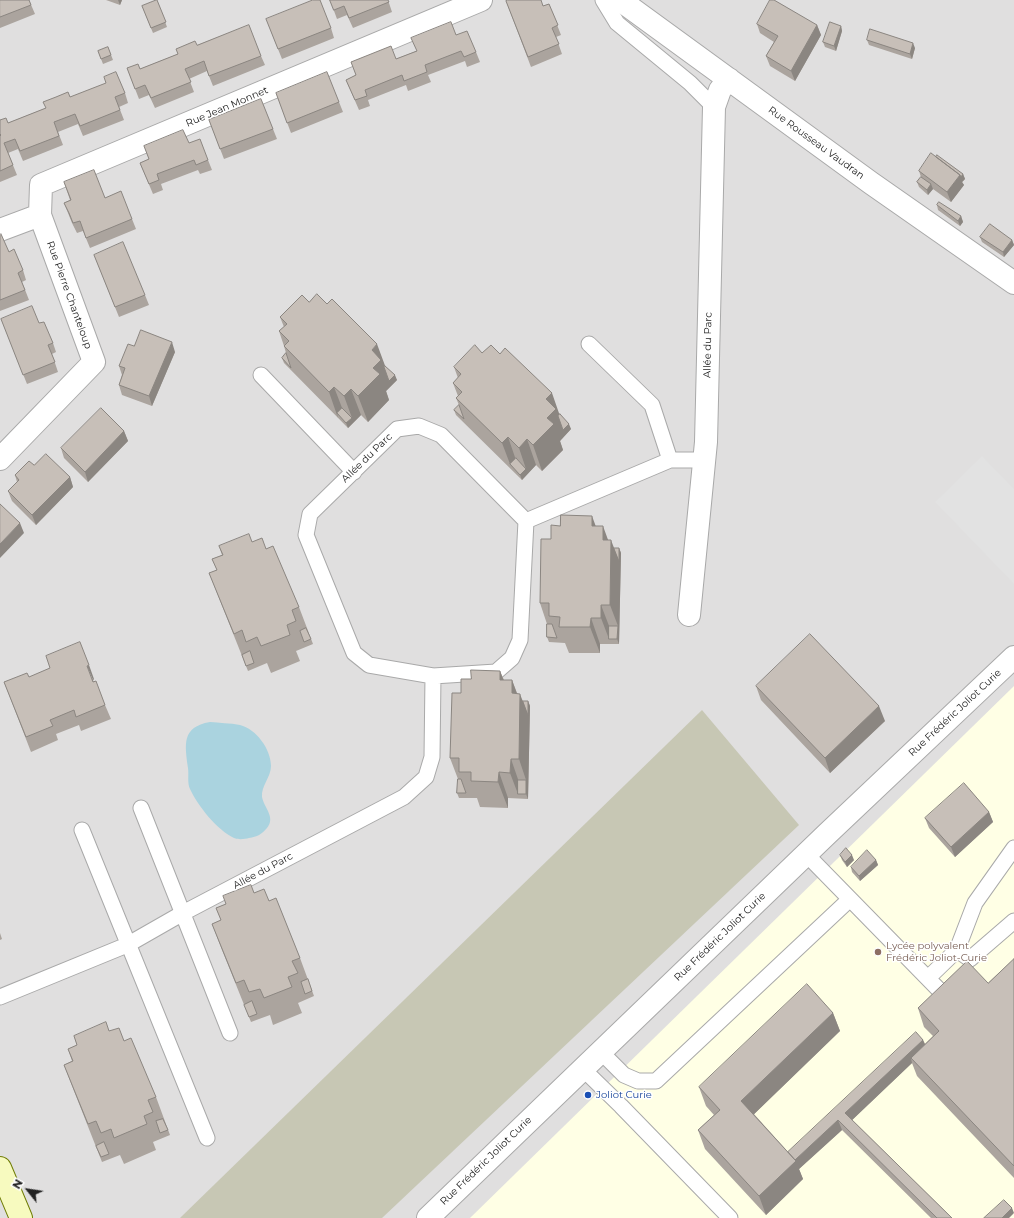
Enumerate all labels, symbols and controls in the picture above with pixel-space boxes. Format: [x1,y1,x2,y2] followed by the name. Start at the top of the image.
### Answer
[184,84,270,130] street label: Rue Jean Monnet
[766,104,866,182] street label: Rue Rousseau Vaudran
[44,239,94,351] street label: Rue Pierre Chanteloup
[701,312,715,378] street label: Allée du Parc
[339,431,395,485] street label: Allée du Parc
[906,667,1004,759] street label: Rue Frédéric Joliot Curie
[231,850,295,892] street label: Allée du Parc
[672,890,768,984] street label: Rue Frédéric Joliot Curie
[886,940,987,964] place label: Lycée polyvalent Frédéric Joliot-Curie
[873,947,883,957] marker: Lycée polyvalent Frédéric Joliot-Curie
[596,1089,652,1101] place label: Joliot Curie
[583,1090,593,1100] marker: Joliot Curie
[438,1114,534,1208] street label: Rue Frédéric Joliot Curie
[8,1170,48,1210] north arrow
[9,1177,26,1191] text: N

